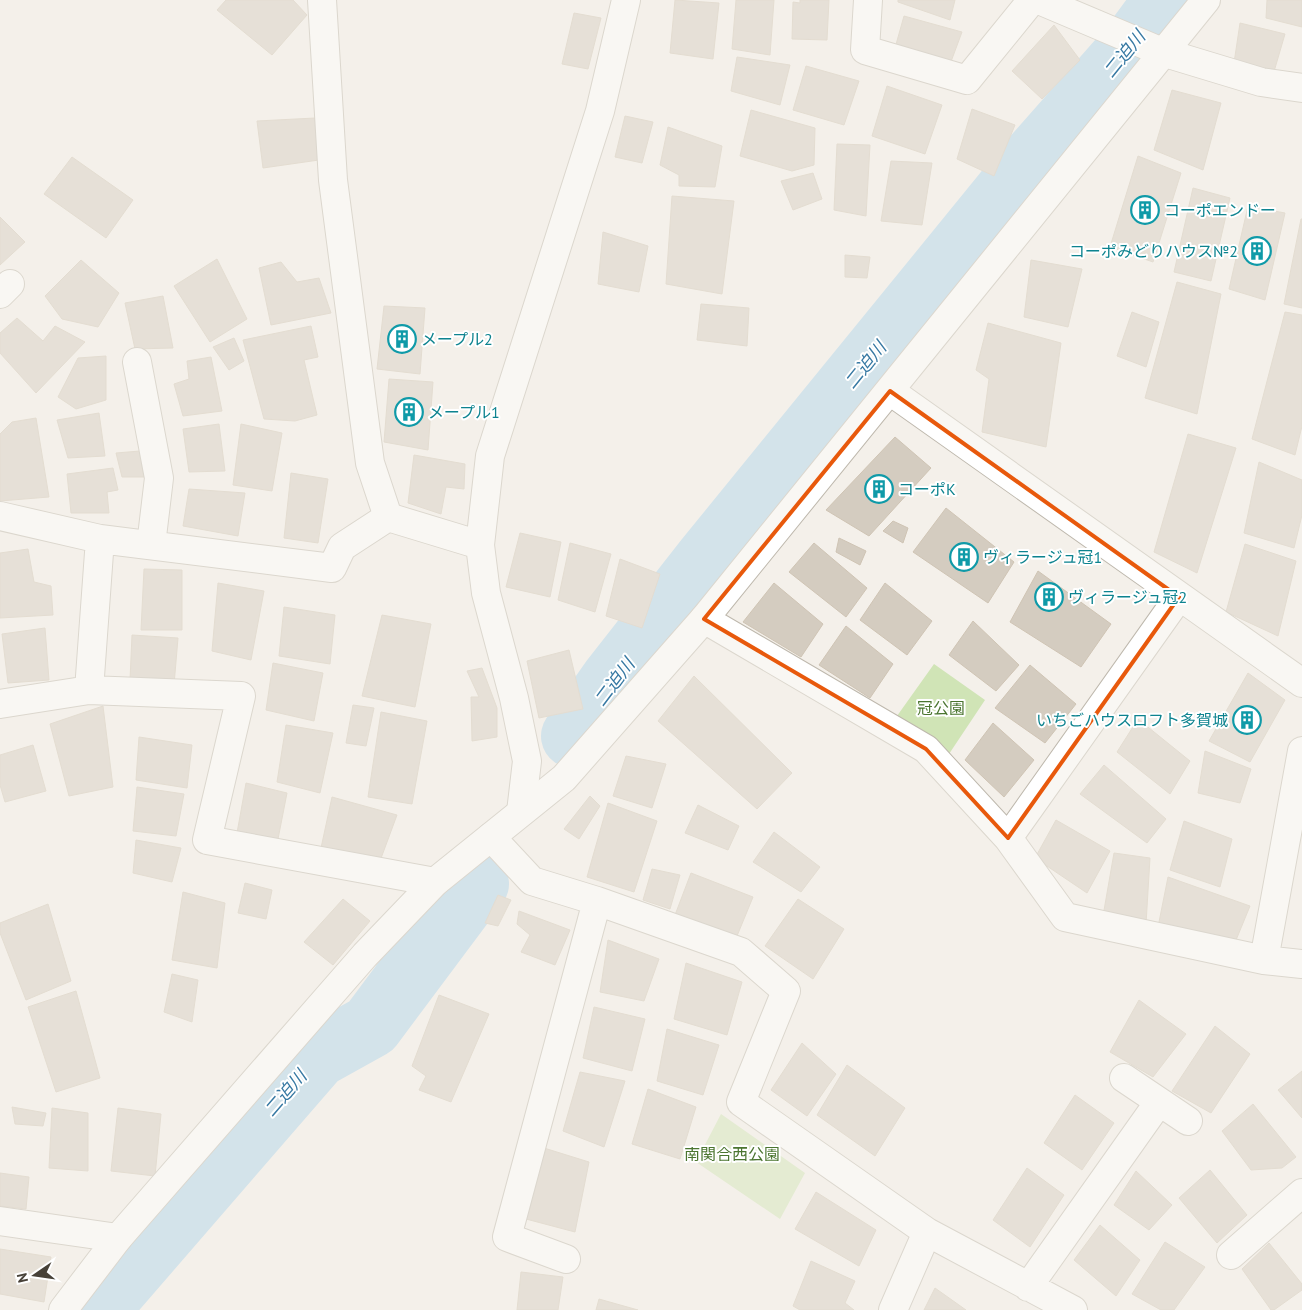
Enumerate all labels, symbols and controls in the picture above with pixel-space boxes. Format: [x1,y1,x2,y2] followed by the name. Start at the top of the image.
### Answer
[1098,24,1151,82] water label: 二迫川
[1130,195,1160,225] building icon: コーポエンドー
[1164,200,1276,220] place label: コーポエンドー
[1242,236,1272,266] building icon: コーポみどりハウス№2
[1069,241,1238,261] place label: コーポみどりハウス№2
[387,324,417,354] building icon: メープル2
[421,329,493,349] place label: メープル2
[839,335,892,393] water label: 二迫川
[394,397,424,427] building icon: メープル1
[428,402,500,422] place label: メープル1
[864,474,894,504] building icon: コーポK
[898,479,956,499] place label: コーポK
[949,542,979,572] building icon: ヴィラージュ冠1
[983,547,1102,567] place label: ヴィラージュ冠1
[1034,582,1064,612] building icon: ヴィラージュ冠2
[1068,587,1187,607] place label: ヴィラージュ冠2
[589,652,641,710] water label: 二迫川
[917,698,965,718] park label: 冠公園
[1232,705,1262,735] building icon: いちごハウスロフト多賀城
[1036,710,1228,730] place label: いちごハウスロフト多賀城
[259,1064,313,1121] water label: 二迫川
[684,1144,780,1164] park label: 南関合西公園
[10,1250,60,1300] north arrow
[13,1271,32,1284] text: N

